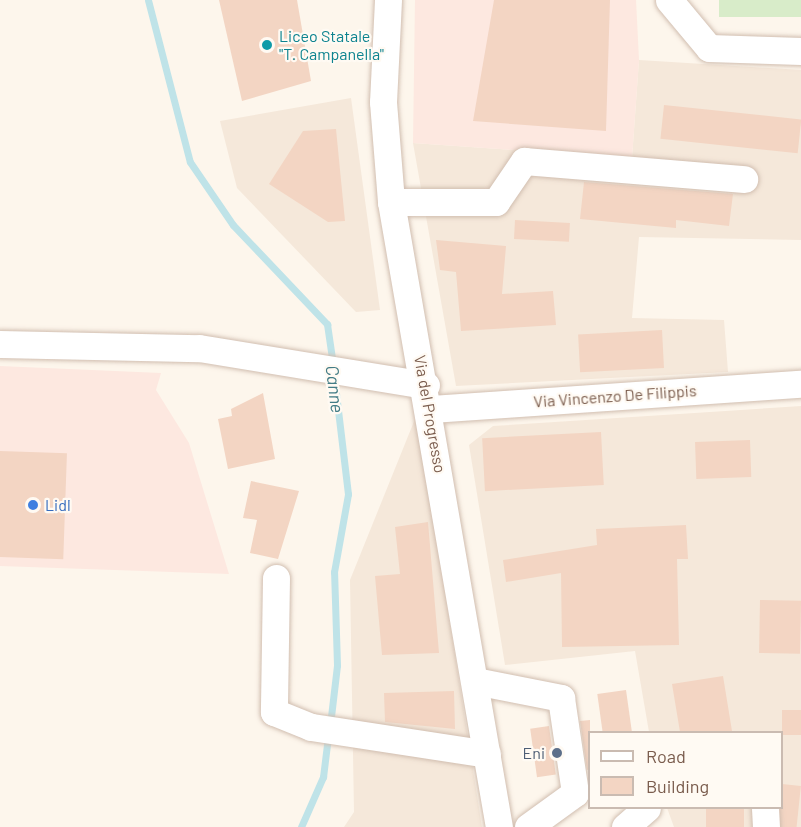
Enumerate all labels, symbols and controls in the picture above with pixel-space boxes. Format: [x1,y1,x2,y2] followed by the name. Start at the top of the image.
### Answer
[279,26,384,64] place label: Liceo Statale "T. Campanella"
[260,38,274,52] marker: Liceo Statale "T. Campanella"
[410,353,450,475] street label: Via del Progresso
[321,364,349,414] water label: Canne
[533,381,697,411] street label: Via Vincenzo De Filippis
[45,495,71,515] place label: Lidl
[26,498,40,512] marker: Lidl
[588,731,783,809] legend
[523,743,545,763] place label: Eni
[646,745,686,767] text: Road
[550,746,564,760] marker: Eni
[646,775,709,797] text: Building

